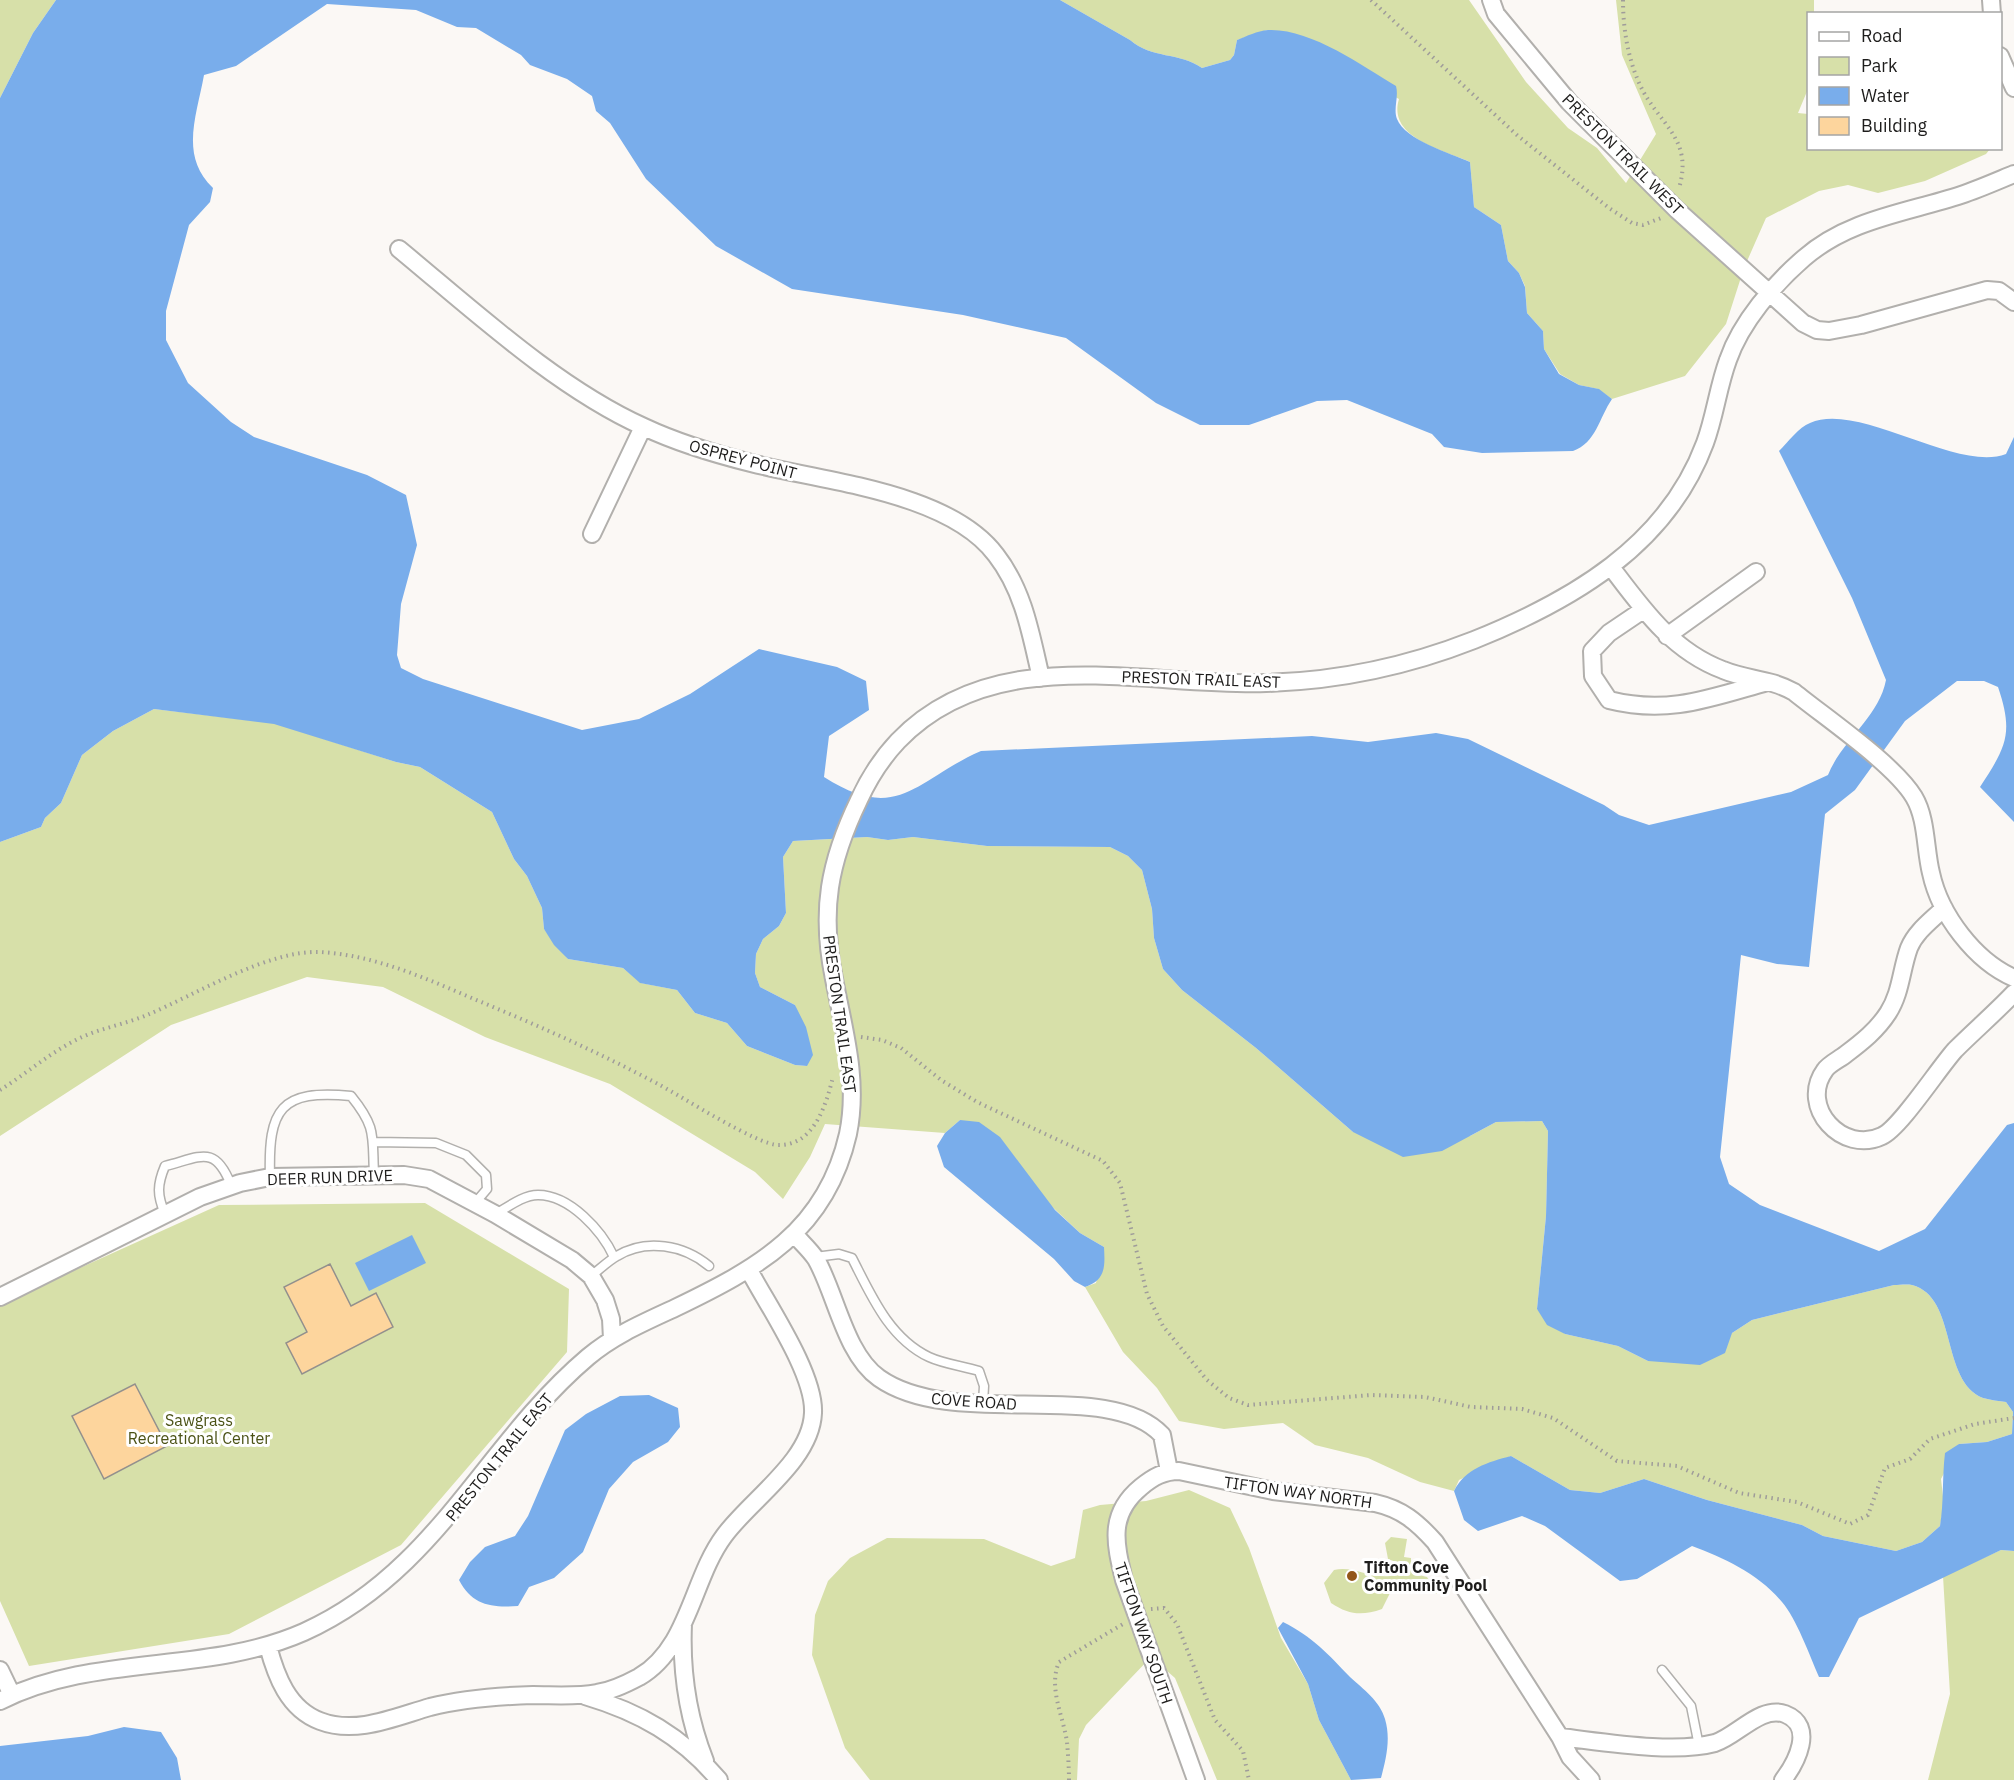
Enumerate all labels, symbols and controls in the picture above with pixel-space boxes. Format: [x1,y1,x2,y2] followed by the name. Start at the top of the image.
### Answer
[1807,12,2002,150] legend
[1861,24,1902,47] text: Road
[1861,54,1898,77] text: Park
[1861,84,1910,107] text: Water
[1558,89,1688,219] street label: PRESTON TRAIL WEST
[1861,114,1928,137] text: Building
[687,435,799,483] street label: OSPREY POINT
[1121,666,1281,692] street label: PRESTON TRAIL EAST
[819,934,861,1094] street label: PRESTON TRAIL EAST
[267,1165,393,1189] street label: DEER RUN DRIVE
[930,1388,1018,1414] street label: COVE ROAD
[441,1389,557,1525] street label: PRESTON TRAIL EAST
[128,1410,270,1448] park label: Sawgrass Recreational Center
[1223,1472,1373,1512] street label: TIFTON WAY NORTH
[1364,1557,1487,1595] place label: Tifton Cove Community Pool
[1110,1560,1178,1706] street label: TIFTON WAY SOUTH
[1345,1569,1359,1583] marker: Tifton Cove Community Pool

